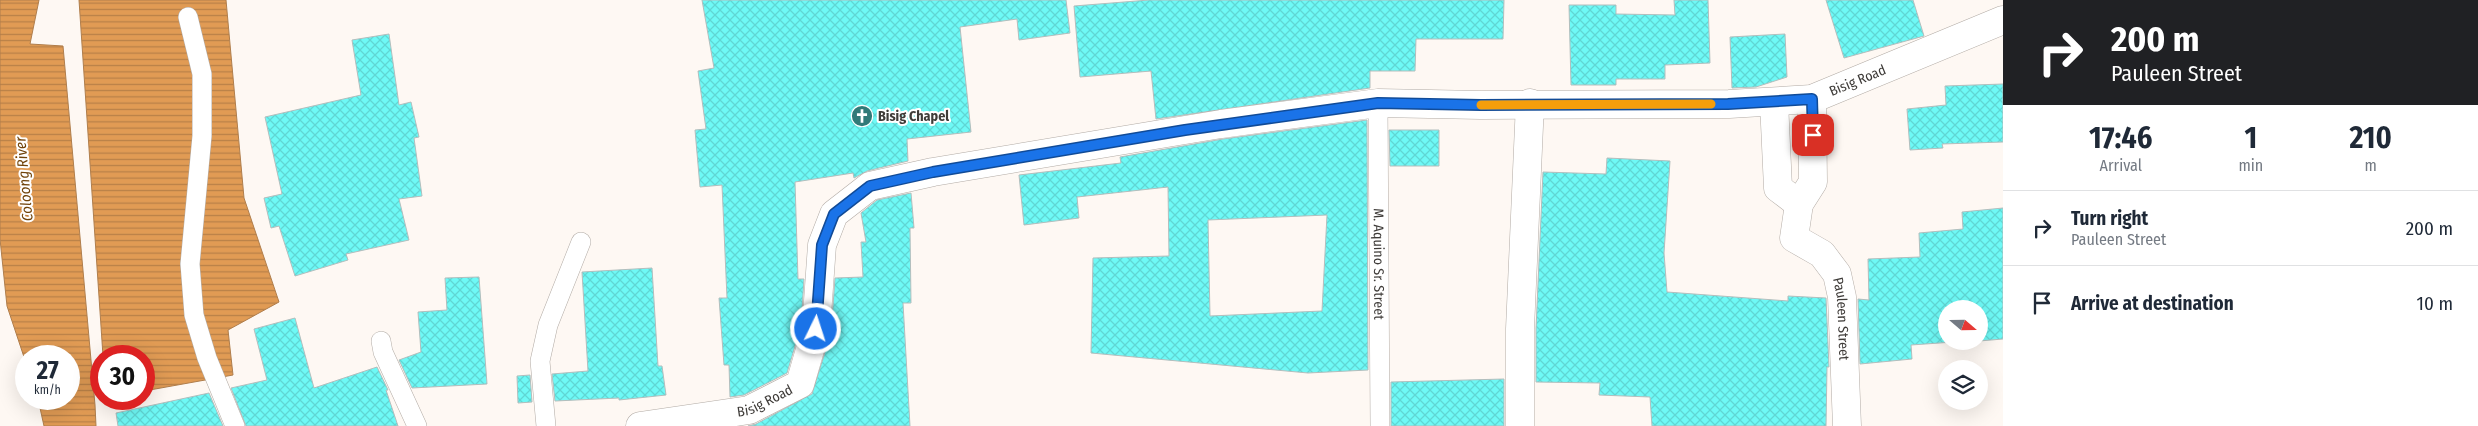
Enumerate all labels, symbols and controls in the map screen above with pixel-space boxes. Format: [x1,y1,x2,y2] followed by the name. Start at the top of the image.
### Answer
[2111,18,2199,60] text: 200 m
[2028,20,2093,85] icon: right
[2111,60,2242,87] text: Pauleen Street
[1827,61,1888,99] street label: Bisig Road
[850,104,874,128] church icon: Bisig Chapel
[878,108,949,125] place label: Bisig Chapel
[1792,114,1834,156] pin
[2089,120,2152,156] text: 17:46
[2245,120,2257,156] text: 1
[2349,120,2392,156] text: 210
[1799,121,1827,149] icon: arrive
[11,135,37,222] water label: Coloong River
[2100,156,2142,175] text: Arrival
[2239,156,2263,175] text: min
[2364,156,2377,175] text: m
[2071,207,2148,230] text: Turn right
[1370,208,1388,320] street label: M. Aquino Sr. Street
[2028,214,2056,242] icon: right
[2406,217,2453,240] text: 200 m
[2071,230,2166,249] text: Pauleen Street
[1829,276,1853,361] street label: Pauleen Street
[2028,289,2056,317] icon: arrive
[2071,292,2234,315] text: Arrive at destination
[2417,292,2453,315] text: 10 m
[1938,300,1988,350] north arrow
[1938,300,1988,410] map controls
[789,302,841,354] position arrow
[90,345,155,410] speed limit sign: 30
[36,356,59,386] text: 27
[1938,360,1988,410] button: layers
[736,381,795,420] street label: Bisig Road
[34,383,61,397] text: km/h

